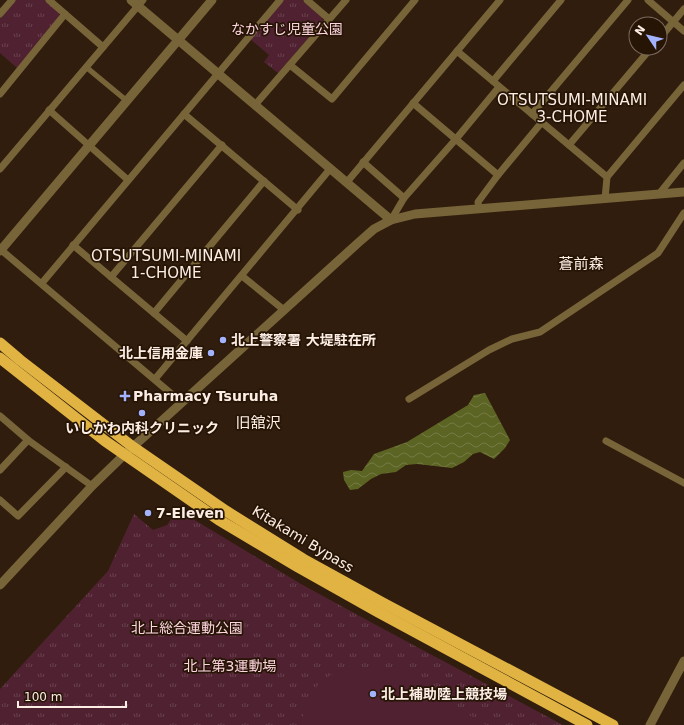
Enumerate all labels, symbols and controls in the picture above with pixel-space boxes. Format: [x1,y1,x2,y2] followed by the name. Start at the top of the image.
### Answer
[628,16,668,56] north arrow
[231,21,343,37] park label: なかすじ児童公園
[632,23,648,38] text: N
[497,91,647,126] district label: OTSUTSUMI-MINAMI 3-CHOME
[91,247,241,282] district label: OTSUTSUMI-MINAMI 1-CHOME
[558,255,604,273] district label: 蒼前森
[231,332,376,348] place label: 北上警察署 大堤駐在所
[218,335,228,345] marker: 北上警察署 大堤駐在所
[119,345,203,361] place label: 北上信用金庫
[206,348,216,358] marker: 北上信用金庫
[133,388,278,404] place label: Pharmacy Tsuruha
[120,391,130,401] marker: Pharmacy Tsuruha
[137,408,147,418] marker: いしかわ内科クリニック
[235,414,281,432] district label: 旧舘沢
[65,420,219,436] place label: いしかわ内科クリニック
[249,502,357,576] street label: Kitakami Bypass
[156,505,224,521] place label: 7-Eleven
[143,508,153,518] marker: 7-Eleven
[131,620,243,636] park label: 北上総合運動公園
[184,658,276,674] park label: 北上第3運動場
[18,683,126,709] scale bar
[381,686,507,702] place label: 北上補助陸上競技場
[368,689,378,699] marker: 北上補助陸上競技場
[24,690,62,704] text: 100 m

